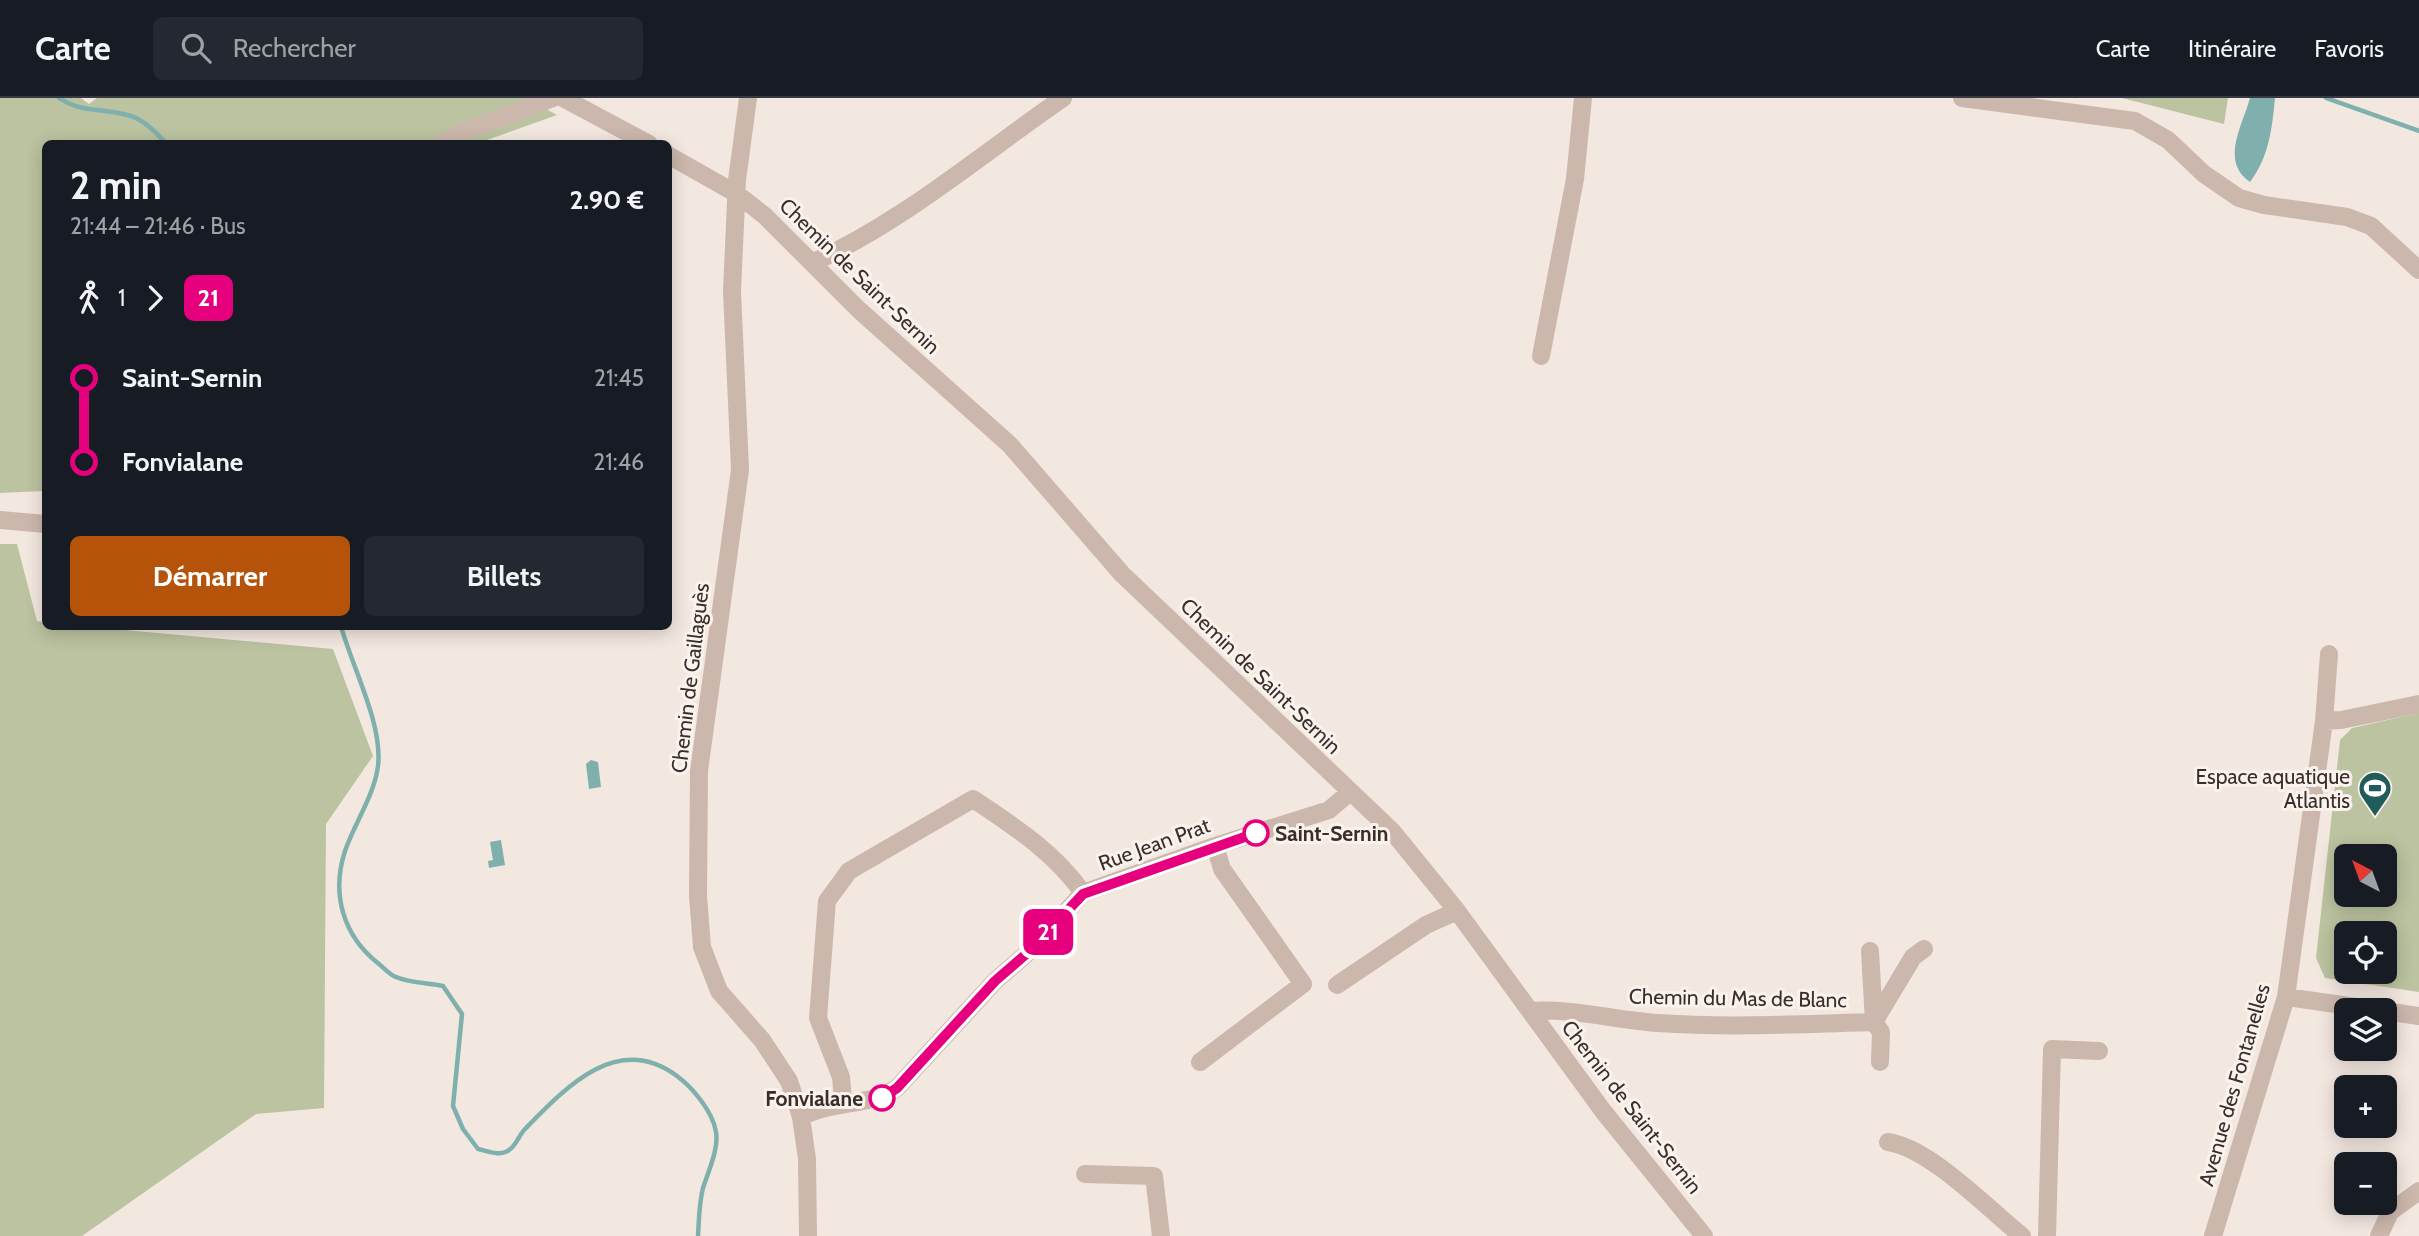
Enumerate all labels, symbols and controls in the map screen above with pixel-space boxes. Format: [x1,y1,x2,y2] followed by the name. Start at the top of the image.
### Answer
[153,17,643,80] search box
[35,28,111,68] text: Carte
[177,29,215,67] icon: search
[233,32,356,64] text: Rechercher
[2096,34,2150,63] text: Carte
[2188,34,2276,63] text: Itinéraire
[2314,34,2384,63] text: Favoris
[70,162,162,209] text: 2 min
[569,184,644,216] text: 2.90 €
[775,193,945,359] street label: Chemin de Saint-Sernin
[70,212,246,240] text: 21:44 – 21:46 · Bus
[70,279,108,317] icon: walk
[136,279,174,317] icon: forward
[198,283,219,312] text: 21
[118,284,126,312] text: 1
[122,362,262,394] text: Saint-Sernin
[594,364,644,392] text: 21:45
[122,446,243,478] text: Fonvialane
[593,448,644,476] text: 21:46
[70,536,350,616] button: Démarrer
[364,536,644,616] button: Billets
[666,581,714,774] street label: Chemin de Gaillaguès
[1176,593,1346,759] street label: Chemin de Saint-Sernin
[2196,764,2350,813] place label: Espace aquatique Atlantis
[2356,769,2394,818] sports icon: Espace aquatique Atlantis
[1095,812,1213,876] street label: Rue Jean Prat
[1243,820,1269,846] marker: Saint-Sernin
[1275,821,1388,846] place label: Saint-Sernin
[2334,844,2398,906] north arrow
[2334,844,2397,1215] map controls
[1016,909,1080,955] line badge: 21
[1037,917,1059,946] text: 21
[2334,921,2397,984] button: locate
[2193,981,2275,1189] street label: Avenue des Fontanelles
[1629,984,1847,1012] street label: Chemin du Mas de Blanc
[2334,998,2397,1061] button: layers
[1557,1015,1707,1199] street label: Chemin de Saint-Sernin
[2334,1075,2397,1138] button: +
[869,1085,895,1111] marker: Fonvialane
[765,1086,863,1111] place label: Fonvialane
[2334,1152,2397,1215] button: −

